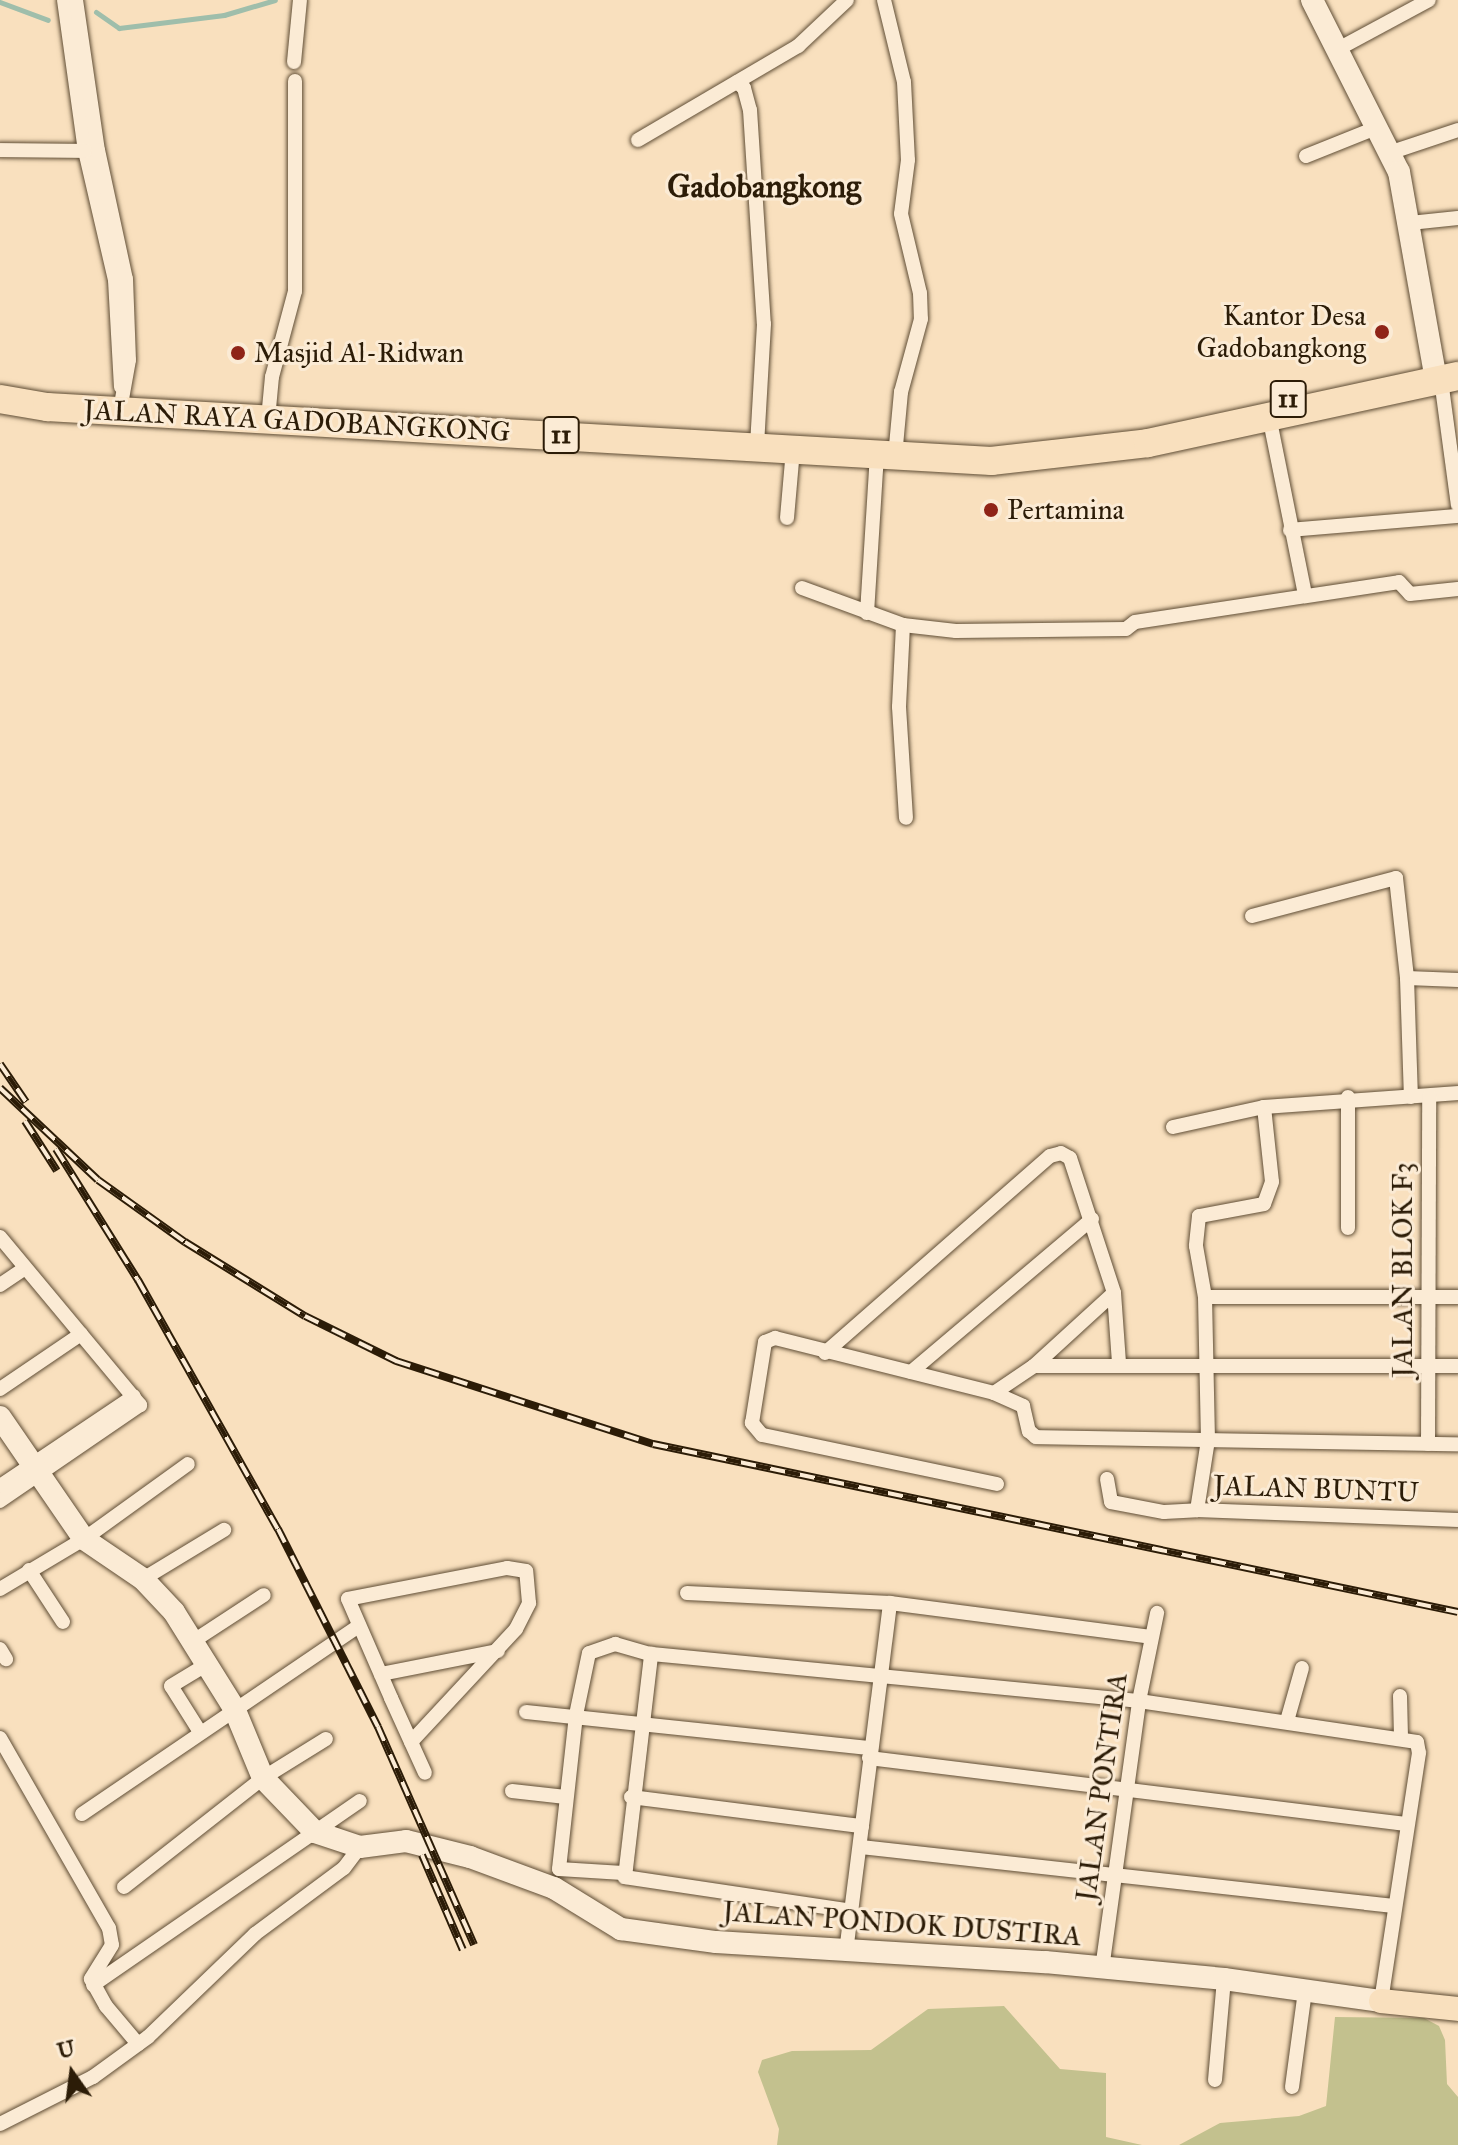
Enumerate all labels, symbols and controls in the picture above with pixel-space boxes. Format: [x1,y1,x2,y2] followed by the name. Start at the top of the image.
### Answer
[667,168,861,206] district label: Gadobangkong
[1196,299,1366,365] place label: Kantor Desa Gadobangkong
[1373,323,1391,341] marker: Kantor Desa Gadobangkong
[254,336,464,370] place label: Masjid Al-Ridwan
[229,344,247,362] marker: Masjid Al-Ridwan
[1268,377,1308,421] road number: 11
[83,393,511,449] street label: JALAN RAYA GADOBANGKONG
[541,413,581,457] road number: 11
[1007,493,1124,527] place label: Pertamina
[982,501,1000,519] marker: Pertamina
[1386,1162,1420,1378] street label: JALAN BLOK F3
[1213,1469,1419,1509] street label: JALAN BUNTU
[1069,1670,1135,1904] street label: JALAN PONTIRA
[722,1895,1082,1953] street label: JALAN PONDOK DUSTIRA
[32,2033,112,2113] north arrow
[54,2034,78,2064] text: U

